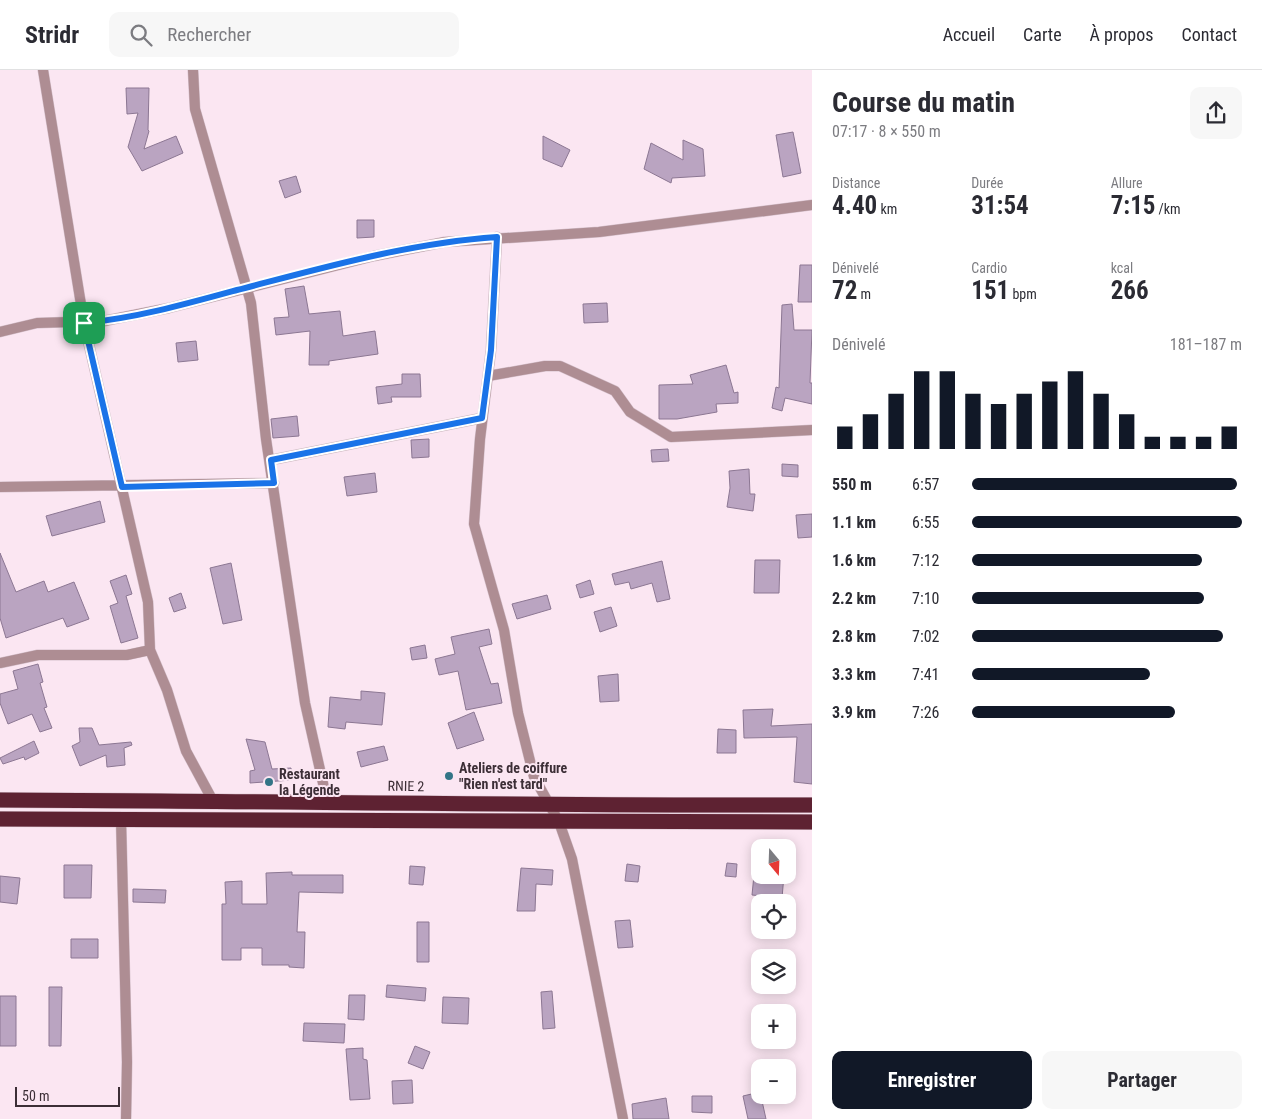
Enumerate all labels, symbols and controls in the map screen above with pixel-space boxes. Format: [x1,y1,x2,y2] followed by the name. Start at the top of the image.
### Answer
[109,12,459,57] search box
[25,21,79,49] text: Stridr
[127,21,155,49] icon: search
[167,23,251,46] text: Rechercher
[943,24,995,45] text: Accueil
[1023,24,1062,45] text: Carte
[1090,24,1153,45] text: À propos
[1181,24,1237,45] text: Contact
[832,86,1015,119] text: Course du matin
[1190,87,1242,139] button: share
[832,122,941,141] text: 07:17 · 8 × 550 m
[832,175,880,191] text: Distance
[971,175,1003,191] text: Durée
[1111,175,1143,191] text: Allure
[832,191,877,220] text: 4.40
[971,191,1029,220] text: 31:54
[1111,191,1155,220] text: 7:15
[877,201,897,217] text: km
[1155,201,1181,217] text: /km
[832,260,879,276] text: Dénivelé
[971,260,1007,276] text: Cardio
[1111,260,1133,276] text: kcal
[832,276,857,305] text: 72
[971,276,1009,305] text: 151
[1111,276,1149,305] text: 266
[857,286,871,302] text: m
[1009,286,1037,302] text: bpm
[63,302,105,344] pin
[70,309,98,337] icon: arrive
[832,335,885,354] text: Dénivelé
[1170,335,1242,354] text: 181–187 m
[832,475,872,494] text: 550 m
[912,475,939,494] text: 6:57
[832,513,876,532] text: 1.1 km
[912,513,939,532] text: 6:55
[832,551,876,570] text: 1.6 km
[912,551,939,570] text: 7:12
[832,589,876,608] text: 2.2 km
[912,589,939,608] text: 7:10
[832,627,876,646] text: 2.8 km
[912,627,939,646] text: 7:02
[832,665,876,684] text: 3.3 km
[912,665,939,684] text: 7:41
[832,703,876,722] text: 3.9 km
[912,703,939,722] text: 7:26
[459,760,568,792] place label: Ateliers de coiffure "Rien n'est tard"
[279,766,340,798] place label: Restaurant la Légende
[443,770,455,782] marker: Ateliers de coiffure "Rien n'est tard"
[263,776,275,788] marker: Restaurant la Légende
[388,778,425,794] street label: RNIE 2
[751,839,796,884] north arrow
[751,839,796,1104] map controls
[751,894,796,939] button: locate
[751,949,796,994] button: layers
[751,1004,796,1049] button: +
[832,1051,1032,1109] button: Enregistrer
[1042,1051,1242,1109] button: Partager
[751,1059,796,1104] button: −
[15,1084,120,1107] scale bar
[22,1088,50,1104] text: 50 m

